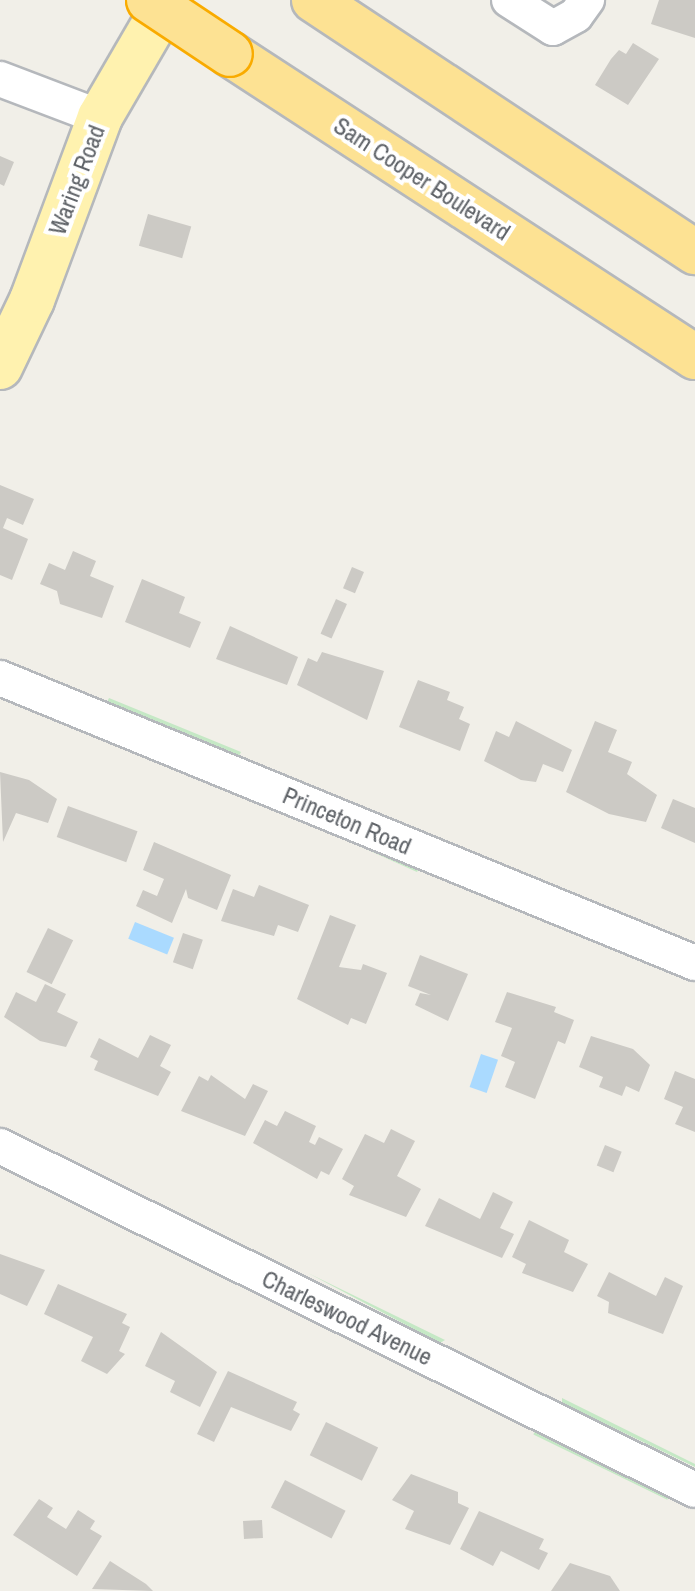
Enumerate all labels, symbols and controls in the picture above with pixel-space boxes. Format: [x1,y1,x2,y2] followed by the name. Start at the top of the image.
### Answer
[328,111,516,247] street label: Sam Cooper Boulevard
[43,121,111,239] street label: Waring Road
[278,781,416,861] street label: Princeton Road
[257,1264,437,1372] street label: Charleswood Avenue

